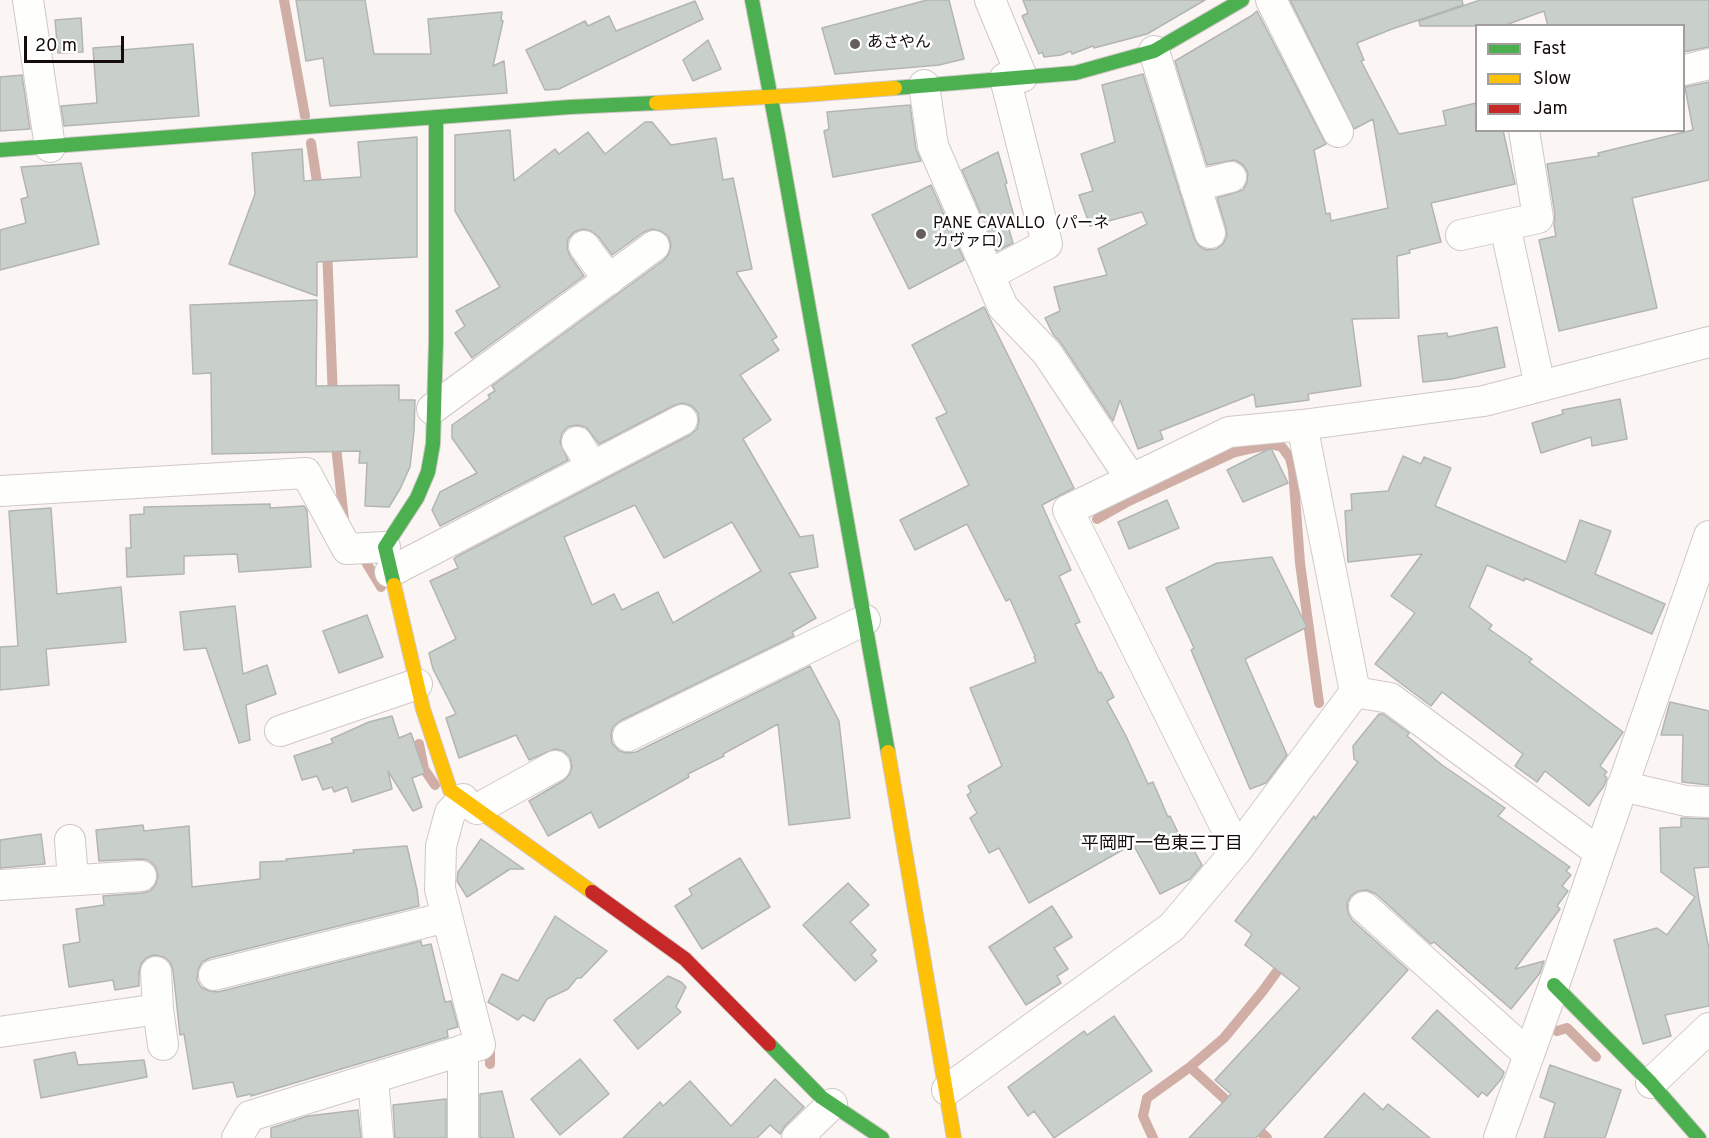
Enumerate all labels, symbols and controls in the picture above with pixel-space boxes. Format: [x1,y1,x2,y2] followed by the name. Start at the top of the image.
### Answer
[27,24,128,62] scale bar
[1475,24,1685,132] legend
[867,34,931,54] place label: あさやん
[35,35,77,58] text: 20 m
[848,37,862,51] marker: あさやん
[1533,38,1566,61] text: Fast
[1533,68,1571,91] text: Slow
[1533,98,1568,121] text: Jam
[933,215,1109,253] place label: PANE CAVALLO（パーネ カヴァロ）
[914,227,928,241] marker: PANE CAVALLO（パーネ カヴァロ）
[1081,834,1243,856] district label: 平岡町一色東三丁目

